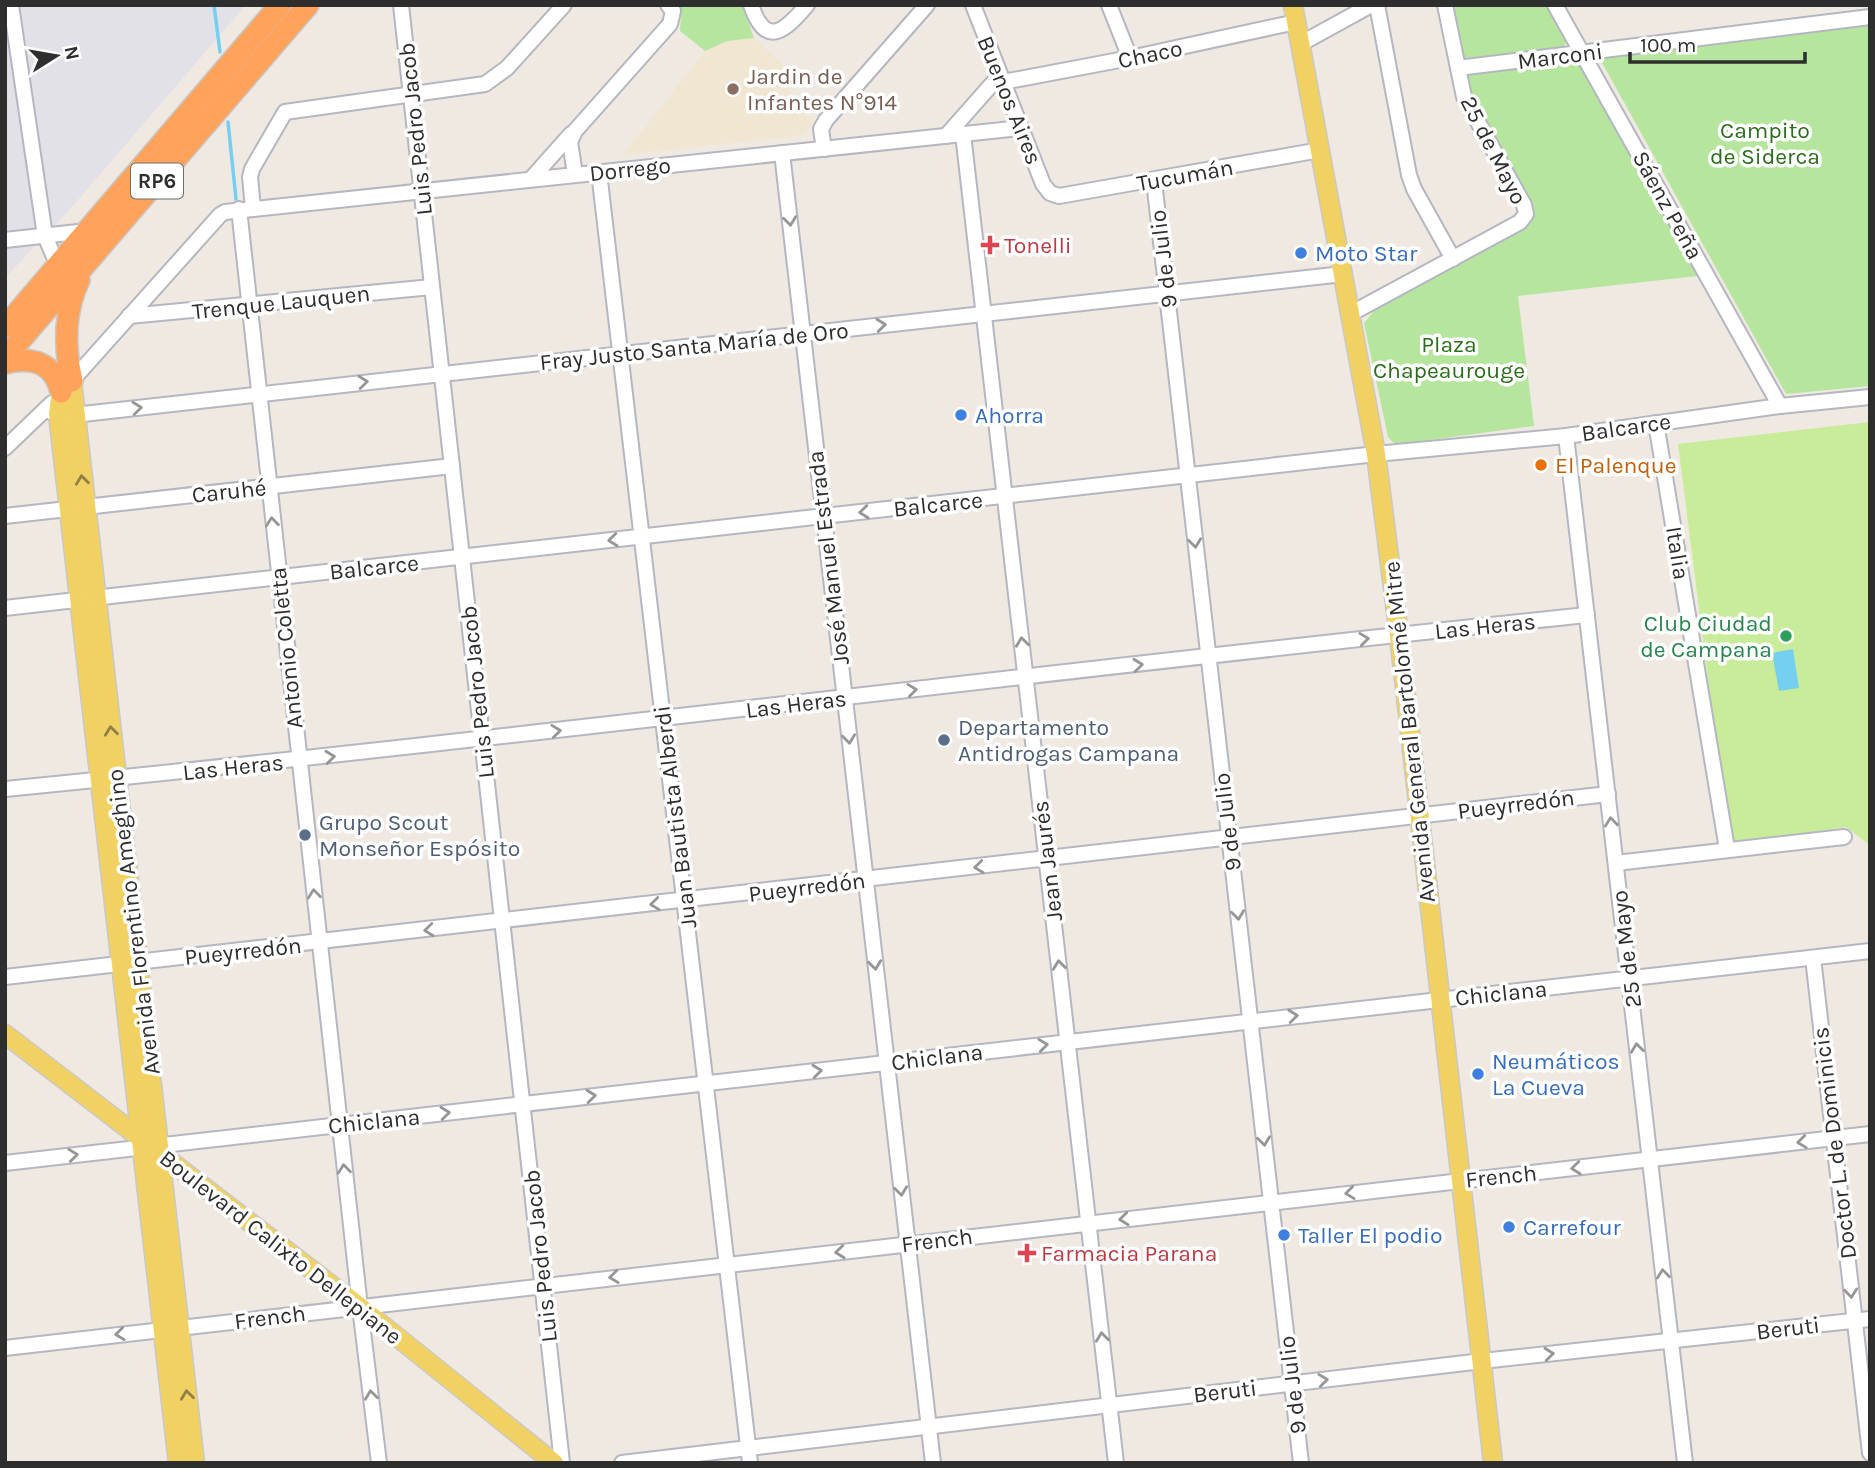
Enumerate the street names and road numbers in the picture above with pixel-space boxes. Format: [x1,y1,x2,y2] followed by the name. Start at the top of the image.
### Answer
[971,32,1048,168] street label: Buenos Aires
[1115,35,1185,74] street label: Chaco
[1516,38,1604,75] street label: Marconi
[393,41,438,217] street label: Luis Pedro Jacob
[1455,91,1532,209] street label: 25 de Mayo
[1627,146,1708,264] street label: Sáenz Peña
[588,152,672,187] street label: Dorrego
[1135,154,1236,197] street label: Tucumán
[131,164,183,198] road number: RP6
[1144,208,1183,310] street label: 9 de Julio
[191,280,371,325] street label: Trenque Lauquen
[538,317,850,376] street label: Fray Justo Santa María de Oro
[1580,408,1672,447] street label: Balcarce
[802,449,855,667] street label: José Manuel Estrada
[190,474,268,509] street label: Caruhé
[892,486,984,523] street label: Balcarce
[1660,524,1695,582] street label: Italia
[328,549,420,586] street label: Balcarce
[1378,560,1441,904] street label: Avenida General Bartolomé Mitre
[265,566,308,730] street label: Antonio Coletta
[455,604,500,780] street label: Luis Pedro Jacob
[1433,608,1537,645] street label: Las Heras
[744,685,848,724] street label: Las Heras
[648,704,703,930] street label: Juan Bautista Alberdi
[181,749,285,786] street label: Las Heras
[101,768,166,1076] street label: Avenida Florentino Ameghino
[1208,771,1247,873] street label: 9 de Julio
[1456,784,1576,825] street label: Pueyrredón
[1027,799,1068,923] street label: Jean Jaurés
[747,867,867,908] street label: Pueyrredón
[1606,889,1647,1009] street label: 25 de Mayo
[183,932,303,971] street label: Pueyrredón
[1454,975,1548,1012] street label: Chiclana
[1807,1025,1862,1260] street label: Doctor L. de Dominicis
[890,1038,985,1077] street label: Chiclana
[327,1103,421,1140] street label: Chiclana
[154,1145,407,1350] street label: Boulevard Calixto Dellepiane
[1464,1159,1538,1194] street label: French
[518,1168,563,1344] street label: Luis Pedro Jacob
[900,1223,974,1258] street label: French
[233,1300,307,1335] street label: French
[1755,1311,1821,1346] street label: Beruti
[1273,1334,1312,1436] street label: 9 de Julio
[1192,1374,1258,1409] street label: Beruti

